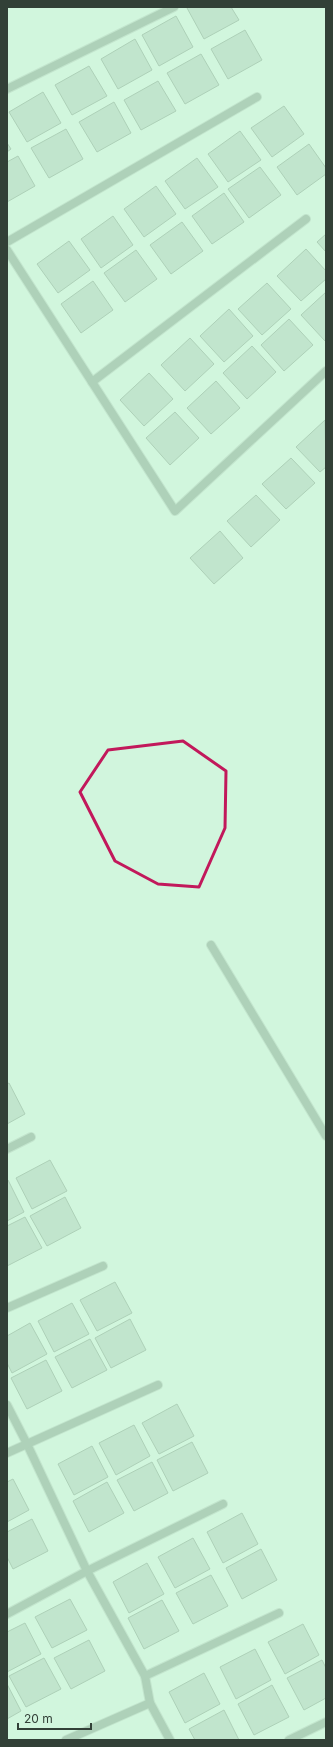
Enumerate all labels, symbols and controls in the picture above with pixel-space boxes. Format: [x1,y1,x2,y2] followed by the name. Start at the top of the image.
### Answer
[18,1705,91,1731] scale bar
[24,1711,53,1726] text: 20 m

